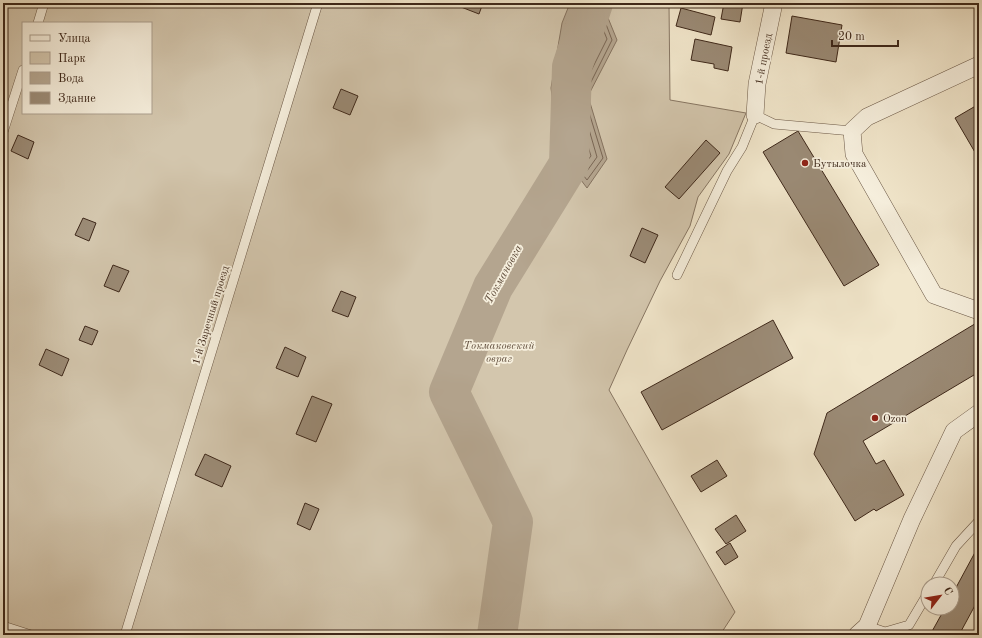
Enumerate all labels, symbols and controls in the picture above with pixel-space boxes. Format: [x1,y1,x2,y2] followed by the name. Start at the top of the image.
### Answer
[22,22,152,114] legend
[832,22,898,48] scale bar
[838,31,865,43] text: 20 m
[754,32,775,86] street label: 1-й проезд
[58,33,91,45] text: Улица
[58,53,86,65] text: Парк
[58,73,84,85] text: Вода
[58,93,96,105] text: Здание
[800,158,810,168] marker: Бутылочка
[813,159,867,170] place label: Бутылочка
[483,243,525,306] water label: Токмановка
[191,264,232,366] street label: 1-й Заречный проезд
[463,341,535,365] park label: Токмаковский овраг
[870,413,880,423] marker: Ozon
[883,414,907,425] place label: Ozon
[920,576,960,616] north arrow
[941,586,954,598] text: С

